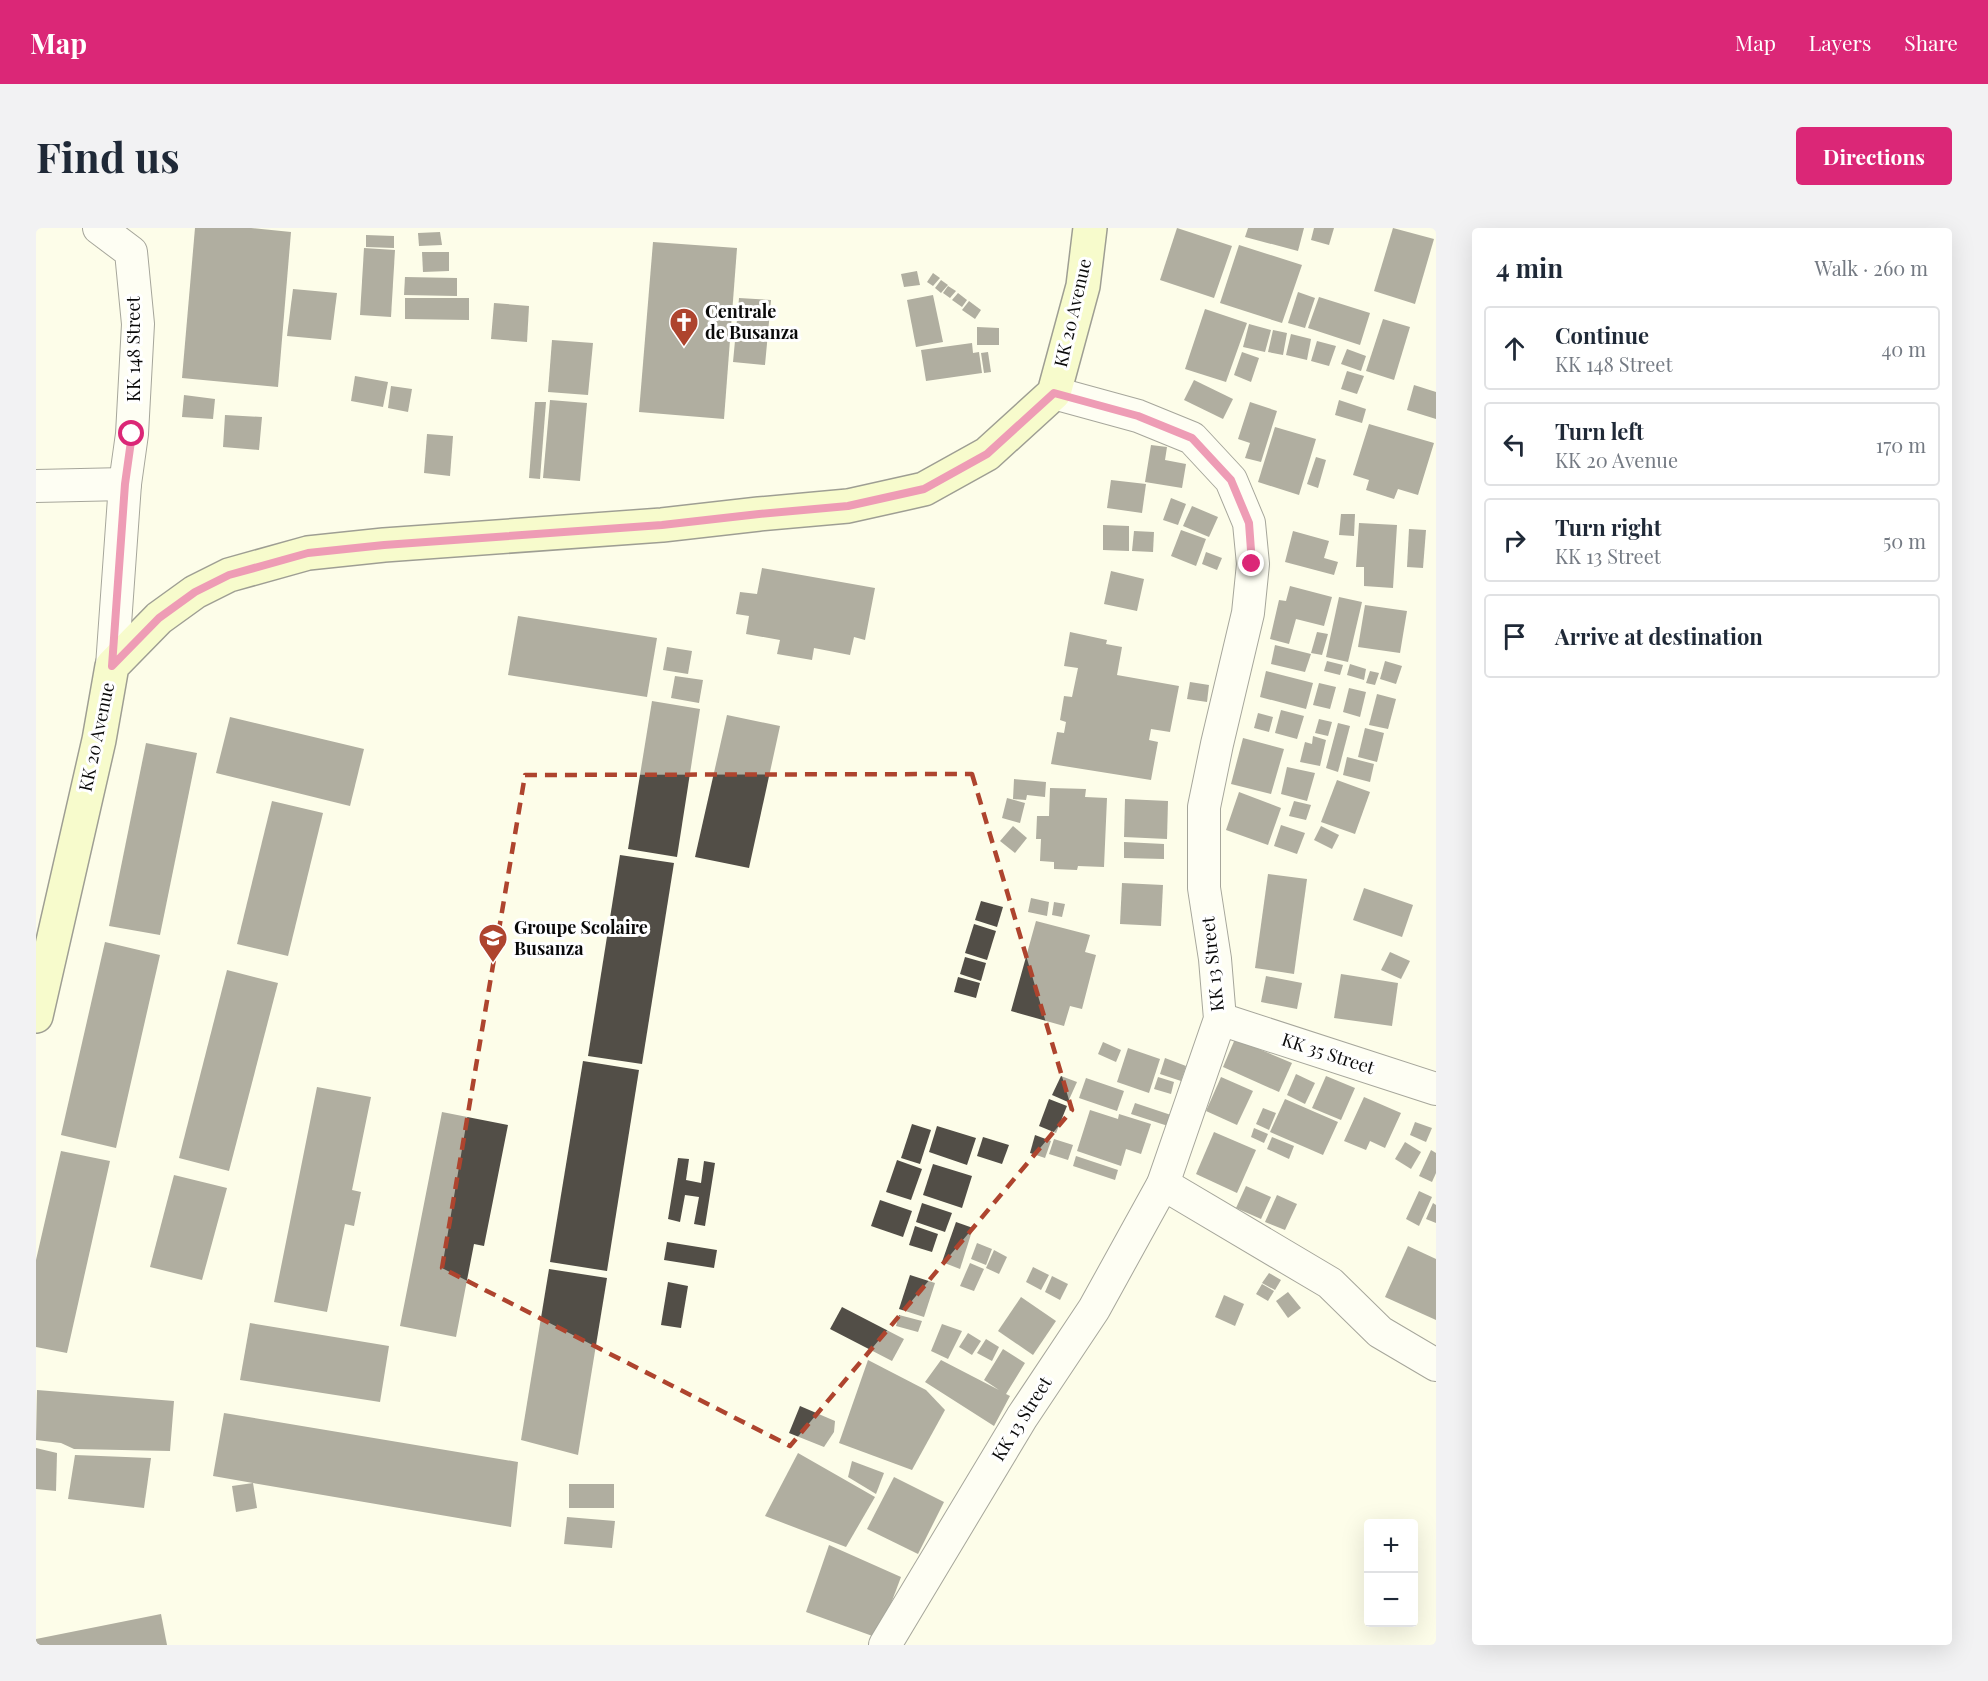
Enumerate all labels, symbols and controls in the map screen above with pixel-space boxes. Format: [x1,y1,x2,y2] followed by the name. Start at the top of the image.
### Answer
[30,24,87,61] text: Map
[1735,28,1776,56] text: Map
[1809,28,1871,56] text: Layers
[1904,28,1958,56] text: Share
[1796,127,1952,185] button: Directions
[36,128,180,184] text: Find us
[1496,250,1563,285] text: 4 min
[1815,254,1928,281] text: Walk · 260 m
[1048,256,1096,369] street label: KK 20 Avenue
[121,295,145,402] street label: KK 148 Street
[705,299,799,344] place label: Centrale de Busanza
[668,306,700,348] church icon: Centrale de Busanza
[1555,320,1649,350] text: Continue
[1498,332,1531,365] icon: ahead
[1881,335,1926,362] text: 40 m
[1555,350,1673,377] text: KK 148 Street
[1555,416,1644,446] text: Turn left
[118,420,144,446] route start
[1498,428,1531,461] icon: left
[1876,431,1926,458] text: 170 m
[1555,446,1678,473] text: KK 20 Avenue
[1555,512,1661,542] text: Turn right
[1498,524,1531,557] icon: right
[1883,527,1926,554] text: 50 m
[1555,542,1661,569] text: KK 13 Street
[1238,550,1264,576] route end
[1498,620,1531,653] icon: arrive
[1555,621,1763,651] text: Arrive at destination
[73,680,119,793] street label: KK 20 Avenue
[514,915,648,960] place label: Groupe Scolaire Busanza
[1195,915,1229,1013] street label: KK 13 Street
[477,922,509,964] school or university icon: Groupe Scolaire Busanza
[1279,1027,1378,1080] street label: KK 35 Street
[986,1371,1057,1465] street label: KK 13 Street
[1364,1519,1418,1627] map controls
[1364,1519,1418,1573] button: +
[1364,1573,1418,1627] button: −

